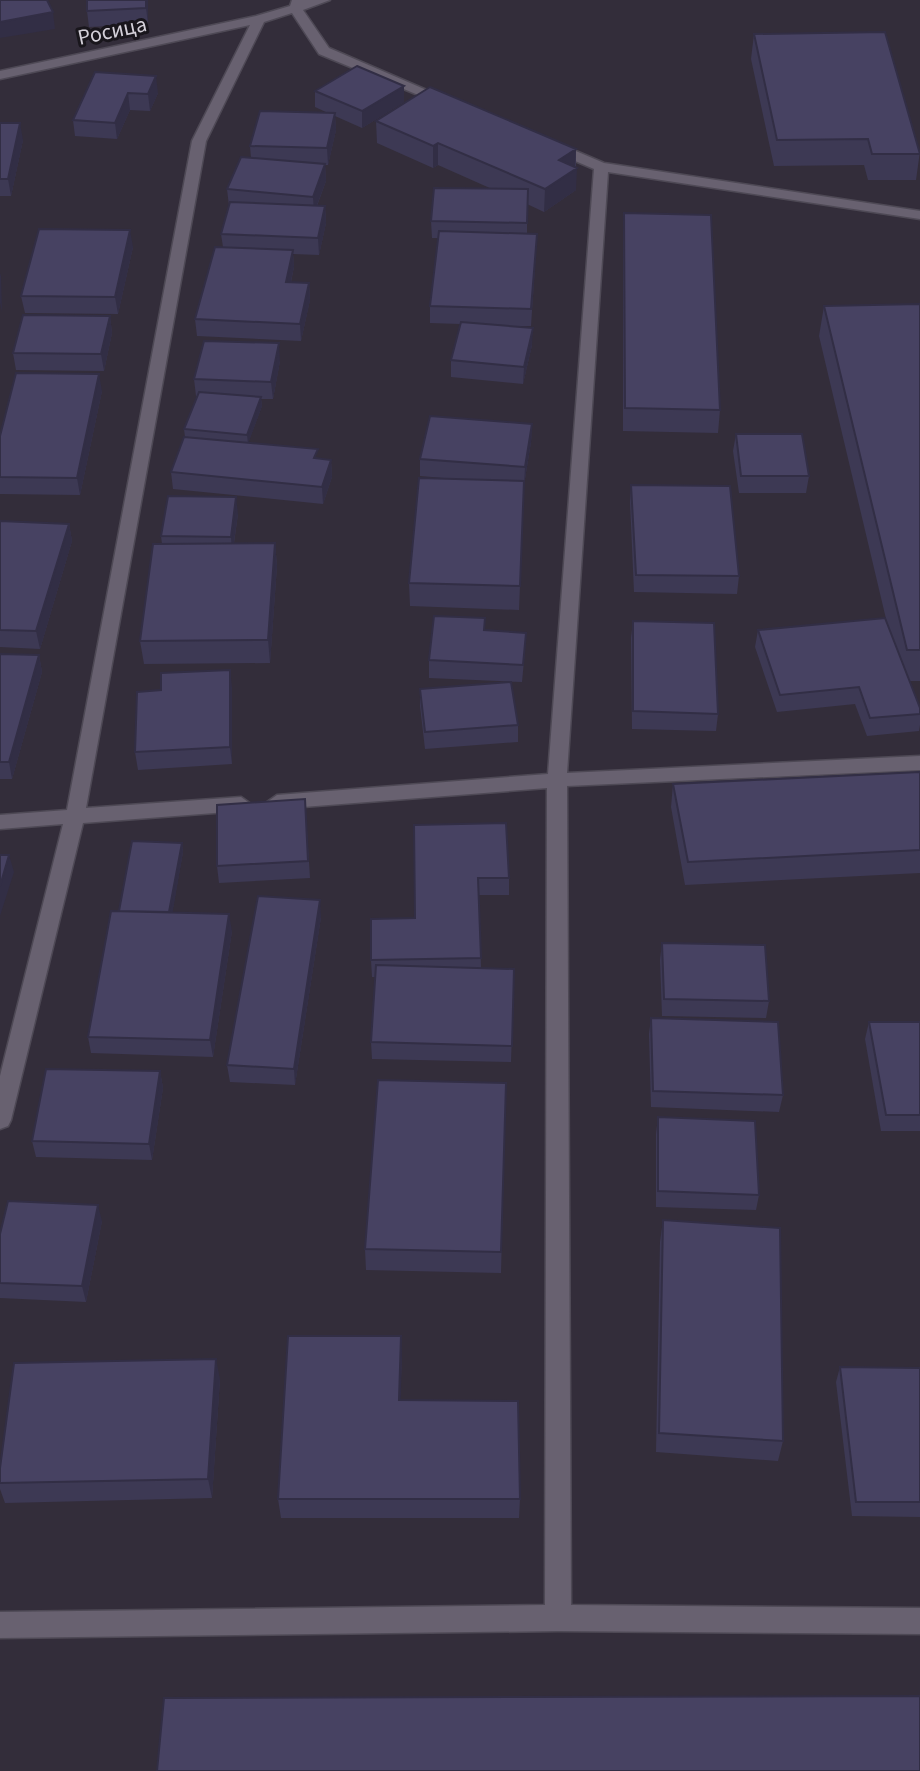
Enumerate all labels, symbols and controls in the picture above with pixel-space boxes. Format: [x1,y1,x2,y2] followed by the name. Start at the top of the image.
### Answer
[75,8,150,54] street label: Росица

